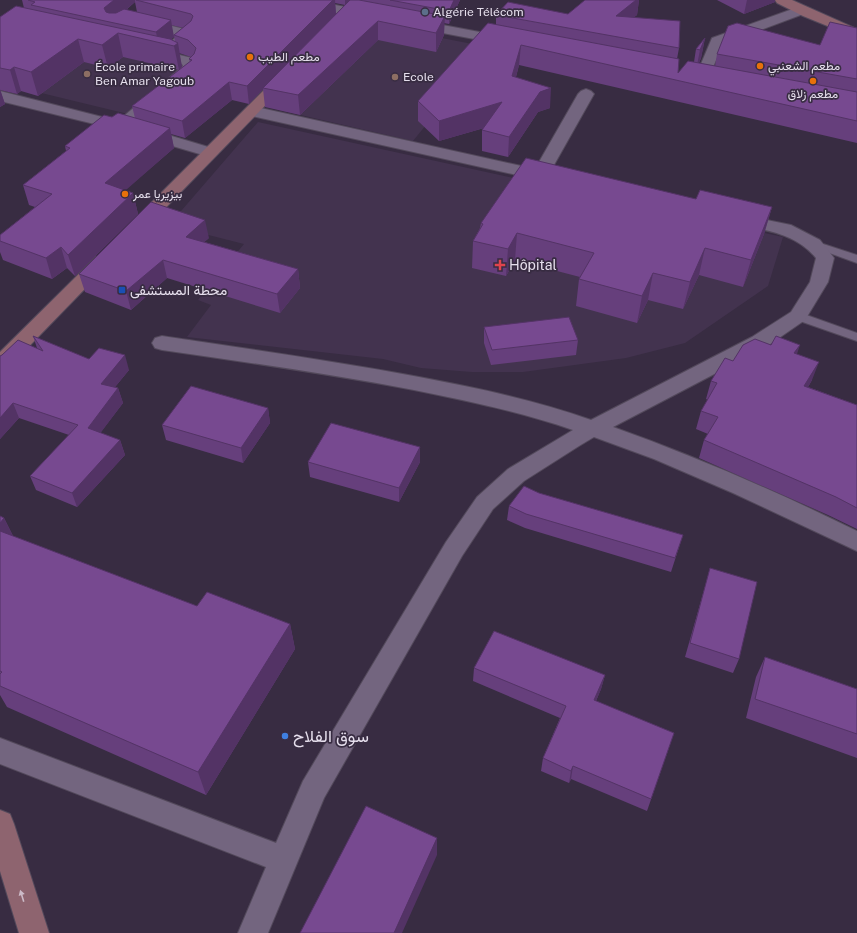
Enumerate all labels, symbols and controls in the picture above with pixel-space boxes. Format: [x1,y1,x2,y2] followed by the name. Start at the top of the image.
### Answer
[433,5,524,19] place label: Algérie Télécom
[420,7,430,17] marker: Algérie Télécom
[258,50,320,65] place label: مطعم الطيب
[245,52,255,62] marker: مطعم الطيب
[768,59,840,76] place label: مطعم الشعنبي
[95,60,194,88] place label: École primaire Ben Amar Yagoub
[755,61,765,71] marker: مطعم الشعنبي
[82,69,92,79] marker: École primaire Ben Amar Yagoub
[403,70,434,84] place label: Ecole
[390,72,400,82] marker: Ecole
[808,76,818,86] marker: مطعم زلاق
[788,87,838,102] place label: مطعم زلاق
[132,187,182,202] place label: بيزيريا عمر
[120,189,130,199] marker: بيزيريا عمر
[509,257,557,273] place label: Hôpital
[494,259,506,271] marker: Hôpital
[130,282,227,299] place label: محطة المستشفى
[117,285,127,295] marker: محطة المستشفى
[293,726,369,748] place label: سوق الفلاح
[280,731,290,741] marker: سوق الفلاح
[19,889,25,901] one-way arrow

